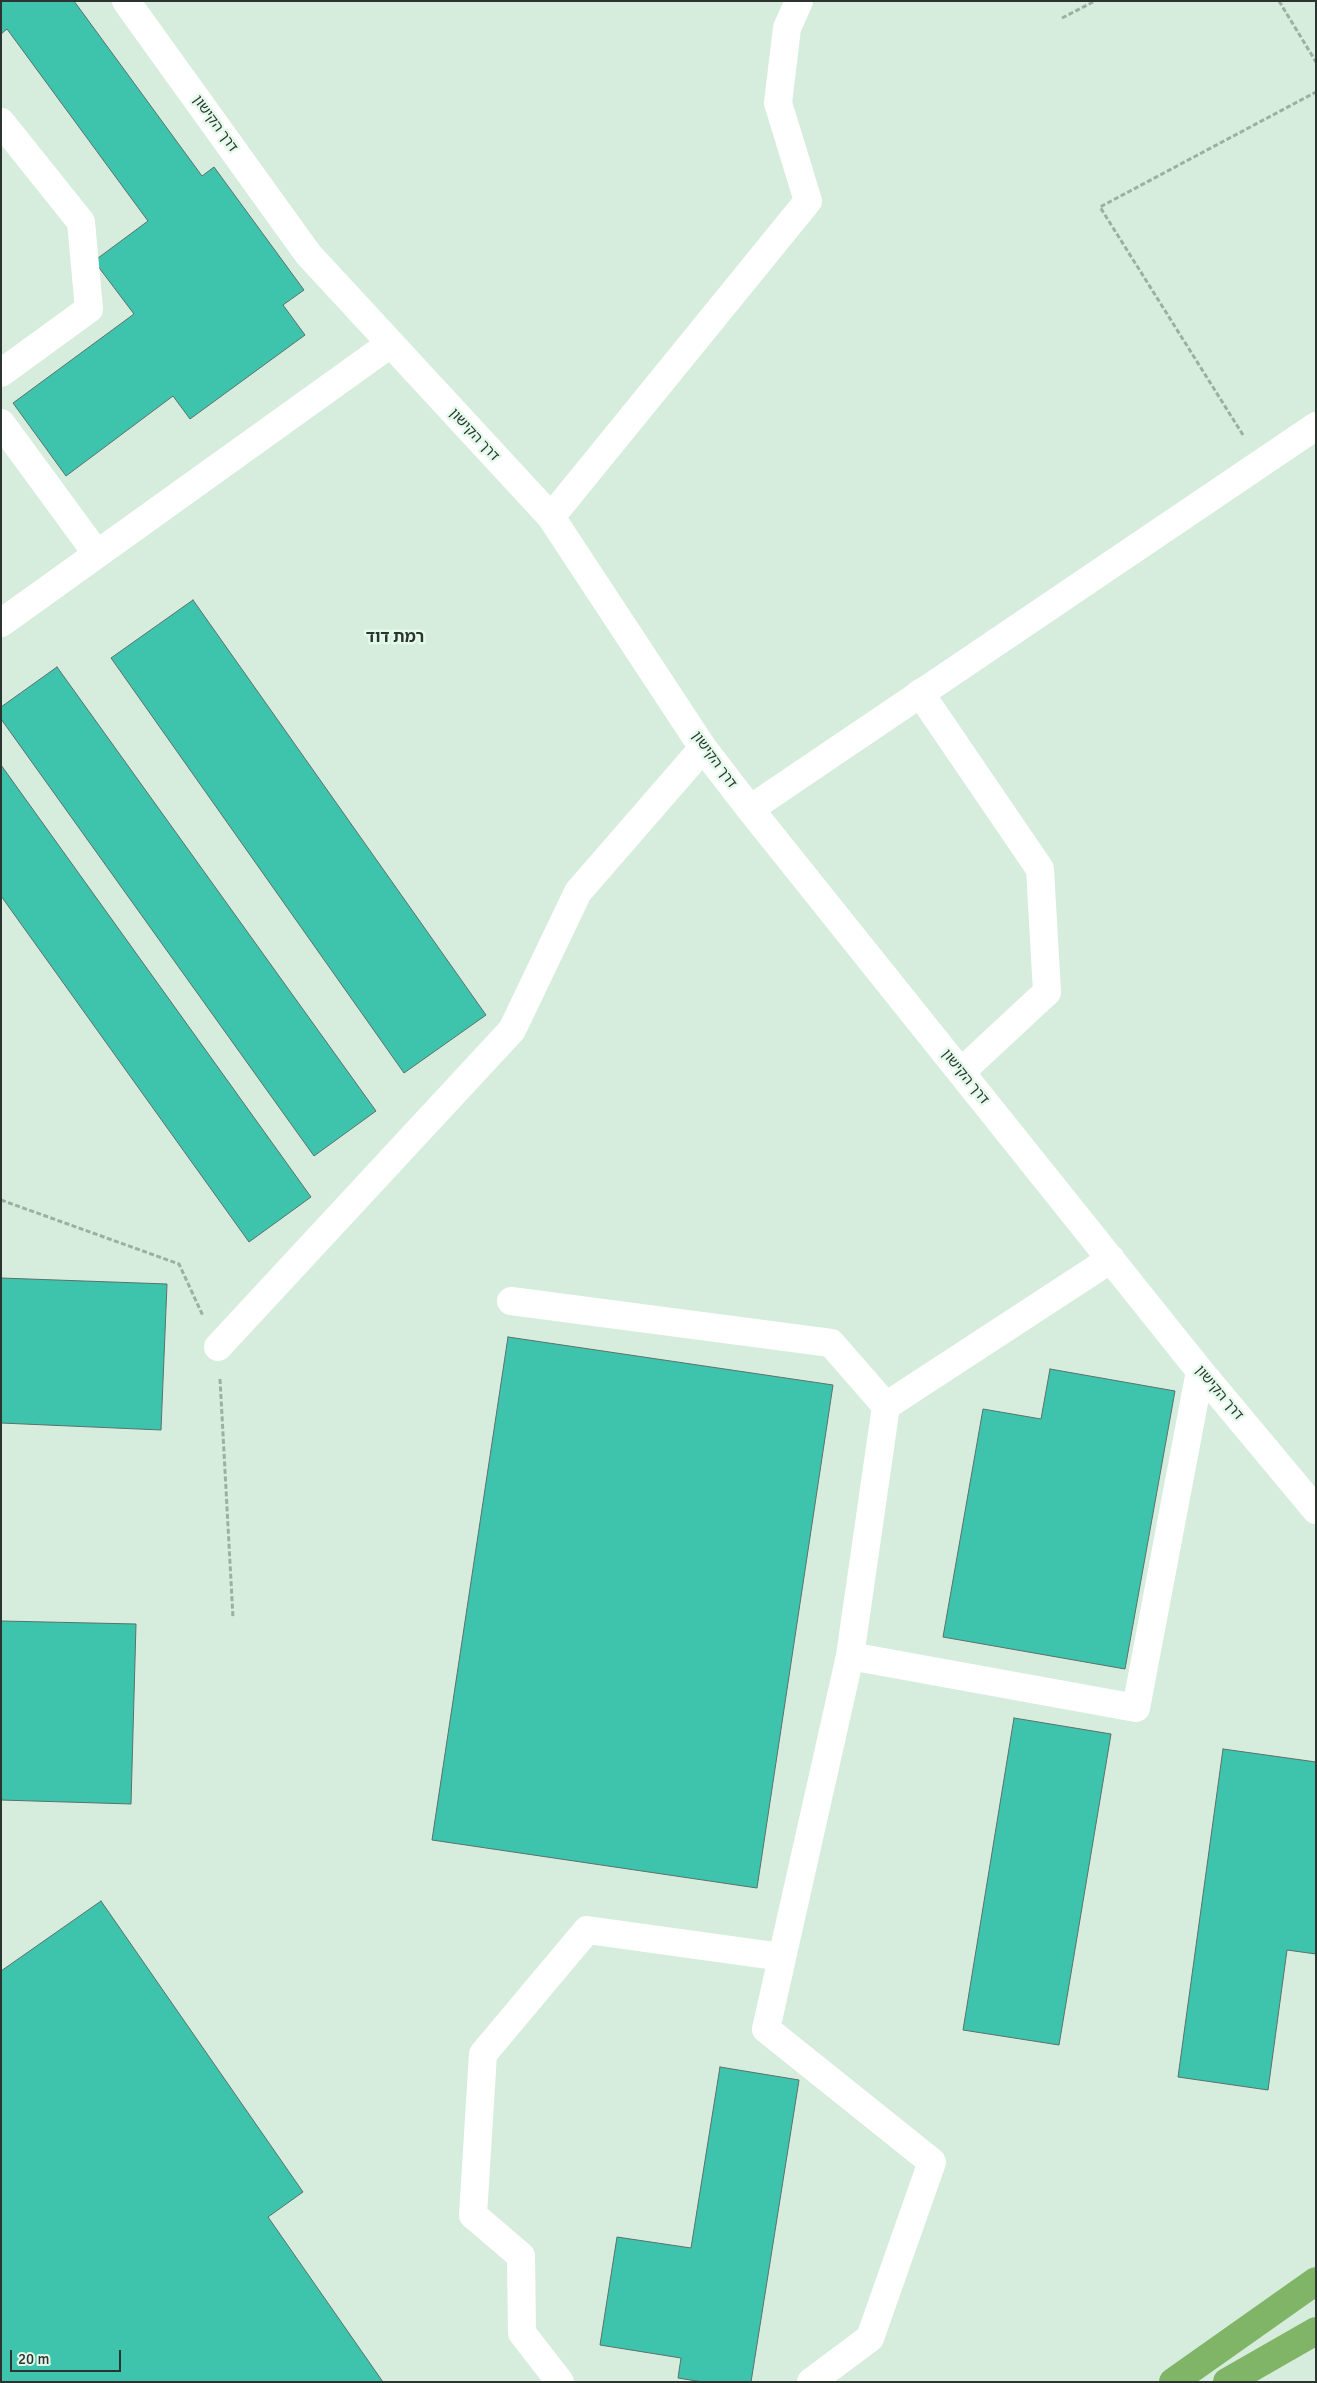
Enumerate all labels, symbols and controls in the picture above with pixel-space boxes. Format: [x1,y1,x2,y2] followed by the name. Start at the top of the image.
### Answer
[189,93,241,155] street label: דרך הקישון
[445,405,503,465] street label: דרך הקישון
[366,628,424,648] district label: רמת דוד
[688,729,740,791] street label: דרך הקישון
[938,1046,992,1108] street label: דרך הקישון
[1191,1362,1247,1424] street label: דרך הקישון
[12,2340,124,2372] scale bar
[18,2350,49,2368] text: 20 m

